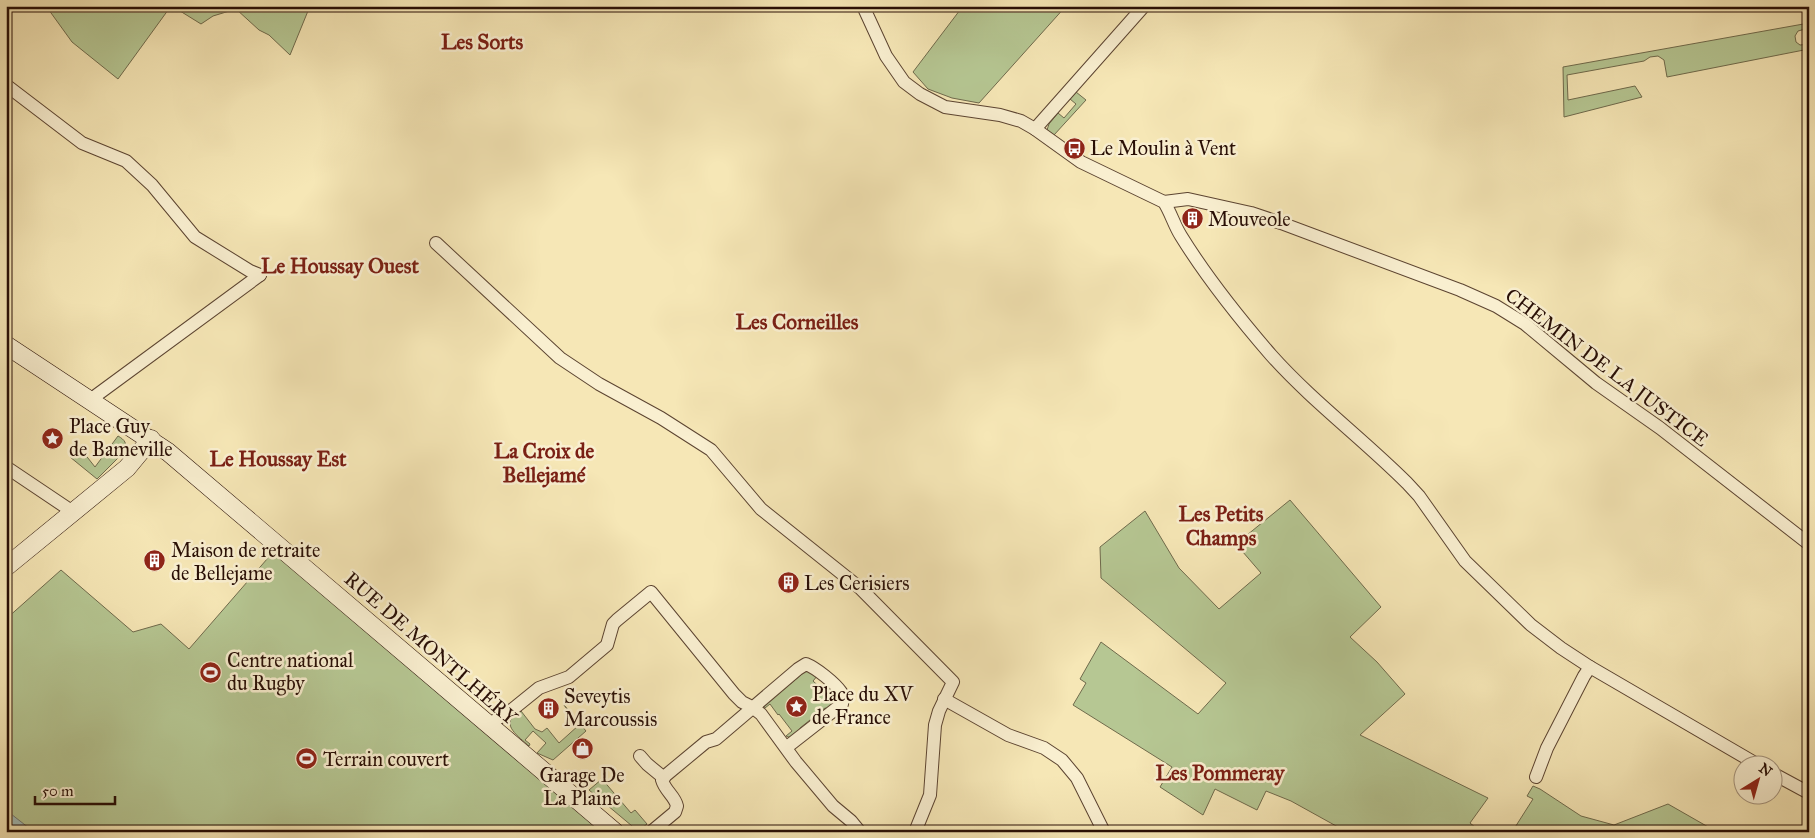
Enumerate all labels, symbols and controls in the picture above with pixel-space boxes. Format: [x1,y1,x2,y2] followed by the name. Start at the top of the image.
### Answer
[441,29,523,55] district label: Les Sorts
[1062,136,1086,160] bus stop icon: Le Moulin à Vent
[1090,136,1236,160] place label: Le Moulin à Vent
[1180,207,1204,231] building icon: Mouveole
[1208,207,1291,231] place label: Mouveole
[261,253,420,279] district label: Le Houssay Ouest
[1500,283,1713,452] street label: CHEMIN DE LA JUSTICE
[736,309,859,335] district label: Les Corneilles
[69,414,173,461] place label: Place Guy de Bameville
[41,426,65,450] place icon: Place Guy de Bameville
[494,438,595,488] district label: La Croix de Bellejamé
[209,446,347,472] district label: Le Houssay Est
[1179,501,1264,551] district label: Les Petits Champs
[171,538,320,585] place label: Maison de retraite de Bellejame
[143,549,167,573] building icon: Maison de retraite de Bellejame
[340,565,524,730] street label: RUE DE MONTLHÉRY
[776,571,800,595] building icon: Les Cerisiers
[804,571,910,595] place label: Les Cerisiers
[227,648,354,696] place label: Centre national du Rugby
[199,660,223,684] sports icon: Centre national du Rugby
[812,682,914,729] place label: Place du XV de France
[564,684,657,731] place label: Seveytis Marcoussis
[784,694,808,718] place icon: Place du XV de France
[536,696,560,720] building icon: Seveytis Marcoussis
[570,737,594,761] shop icon: Garage De La Plaine
[295,747,319,771] sports icon: Terrain couvert
[323,747,449,771] place label: Terrain couvert
[1732,756,1782,806] north arrow
[1156,760,1286,786] district label: Les Pommeray
[1756,760,1775,780] text: N
[539,763,625,810] place label: Garage De La Plaine
[35,773,115,805] scale bar
[42,782,74,800] text: 50 m

